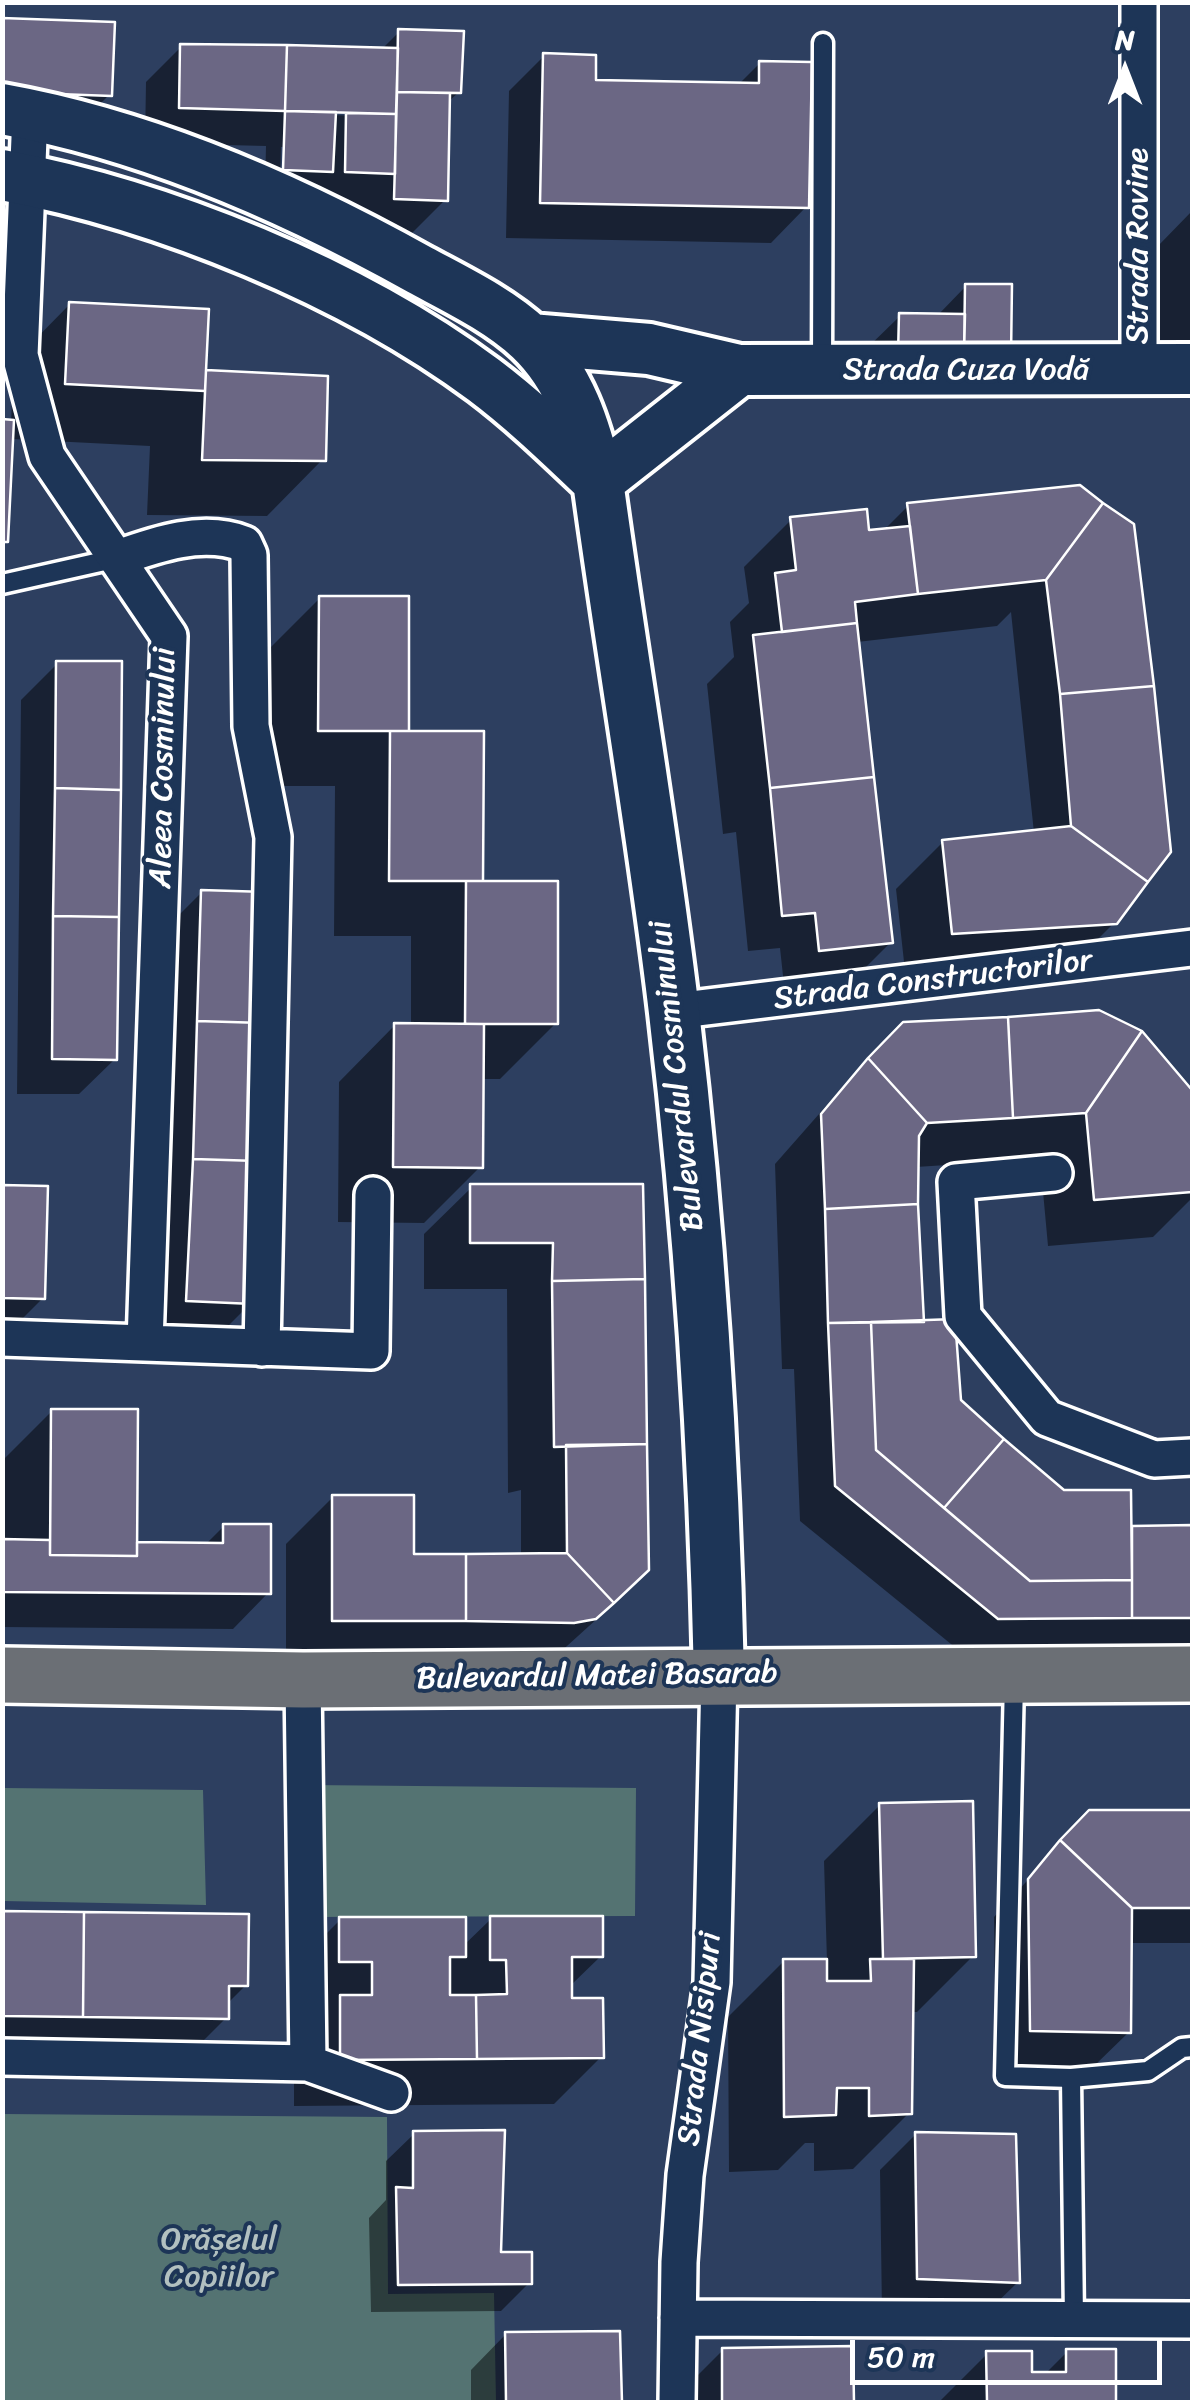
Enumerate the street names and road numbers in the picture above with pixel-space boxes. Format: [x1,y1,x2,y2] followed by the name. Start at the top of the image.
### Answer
[1120,148,1158,344] street label: Strada Rovine
[843,352,1089,390] street label: Strada Cuza Vodă
[143,647,185,889] street label: Aleea Cosminului
[643,919,713,1233] street label: Bulevardul Cosminului
[771,942,1095,1020] street label: Strada Constructorilor
[416,1655,778,1699] street label: Bulevardul Matei Basarab
[671,1930,731,2148] street label: Strada Nisipuri

